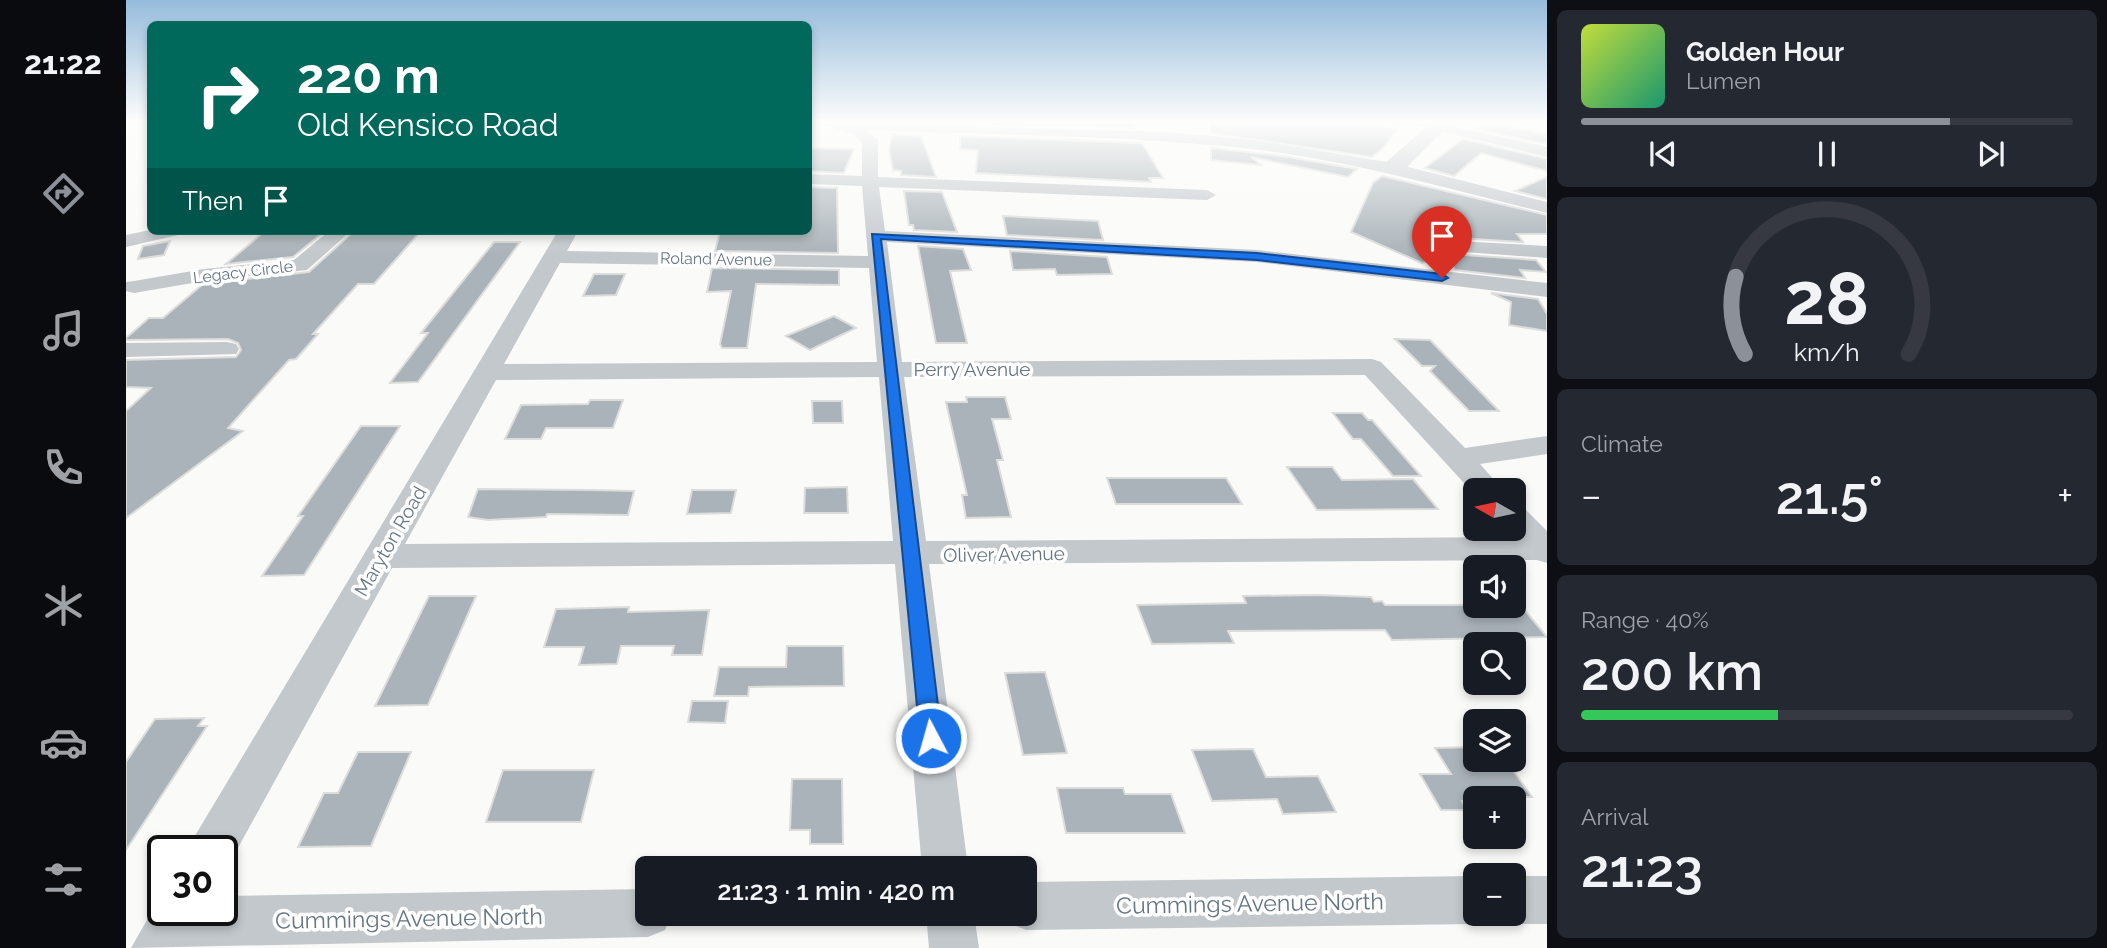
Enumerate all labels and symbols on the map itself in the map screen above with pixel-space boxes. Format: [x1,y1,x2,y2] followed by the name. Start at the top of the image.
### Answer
[1412,206,1472,278] pin
[660,249,772,269] street label: Roland Avenue
[192,256,294,288] street label: Legacy Circle
[914,358,1030,380] street label: Perry Avenue
[1463,478,1526,541] north arrow
[350,482,430,600] street label: Maryton Road
[943,542,1065,566] street label: Oliver Avenue
[894,701,968,775] position arrow
[147,835,238,926] speed limit sign: 30
[1116,887,1384,919] street label: Cummings Avenue North
[275,902,543,934] street label: Cummings Avenue North

